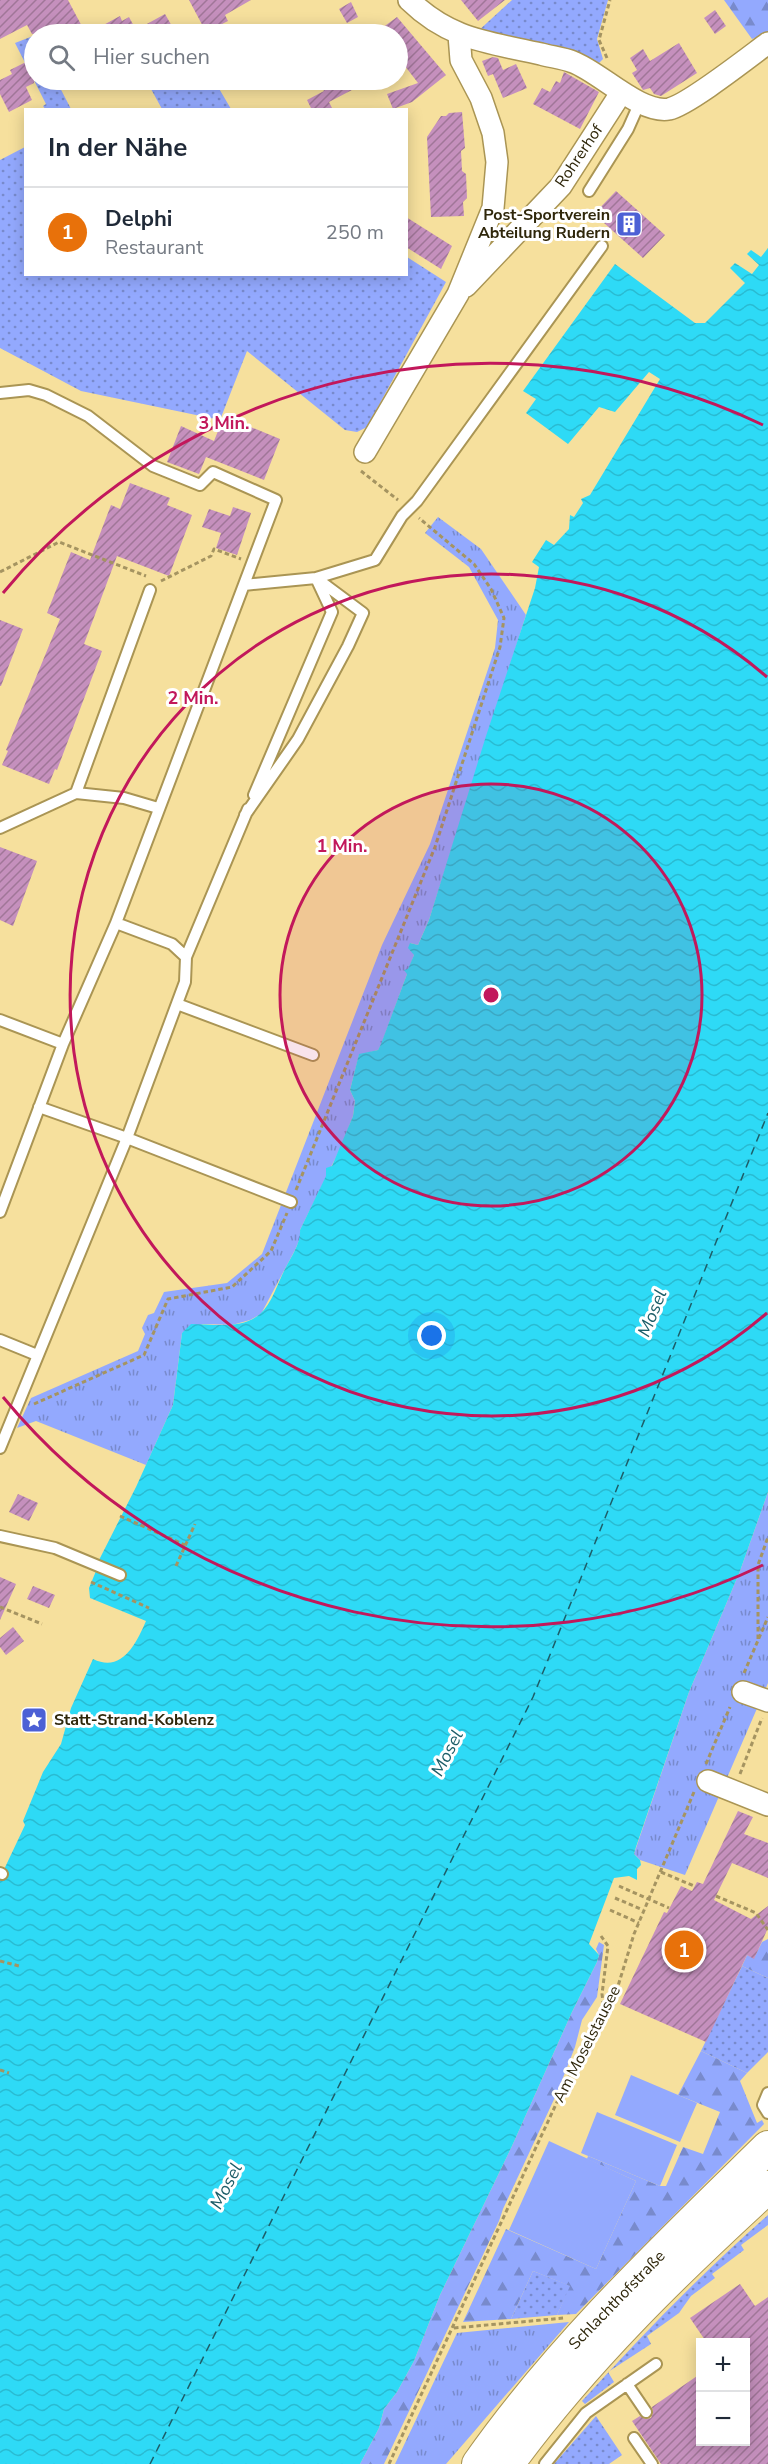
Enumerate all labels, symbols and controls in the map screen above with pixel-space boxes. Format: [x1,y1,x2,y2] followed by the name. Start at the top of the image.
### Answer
[24,24,408,90] search box
[45,41,78,74] icon: search
[93,42,210,72] text: Hier suchen
[550,120,609,192] street label: Rohrerhof
[48,130,187,165] text: In der Nähe
[105,204,172,234] text: Delphi
[478,204,610,244] place label: Post-Sportverein Abteilung Rudern
[614,209,644,239] building icon: Post-Sportverein Abteilung Rudern
[62,219,74,246] text: 1
[326,219,384,246] text: 250 m
[105,234,203,261] text: Restaurant
[199,411,249,435] text: 3 Min.
[168,686,218,710] text: 2 Min.
[317,834,367,858] text: 1 Min.
[481,985,501,1005] centre of rings
[632,1286,672,1340] water label: Mosel
[417,1321,446,1350] your location
[19,1705,49,1735] place icon: Statt-Strand-Koblenz
[54,1709,215,1731] place label: Statt-Strand-Koblenz
[425,1726,469,1780] water label: Mosel
[664,1928,704,1972] pin: 1
[548,1982,626,2106] street label: Am Moselstausee
[204,2159,248,2213] water label: Mosel
[564,2245,670,2355] street label: Schlachthofstraße
[696,2338,750,2446] map controls
[696,2338,750,2392] button: +
[696,2392,750,2446] button: −

